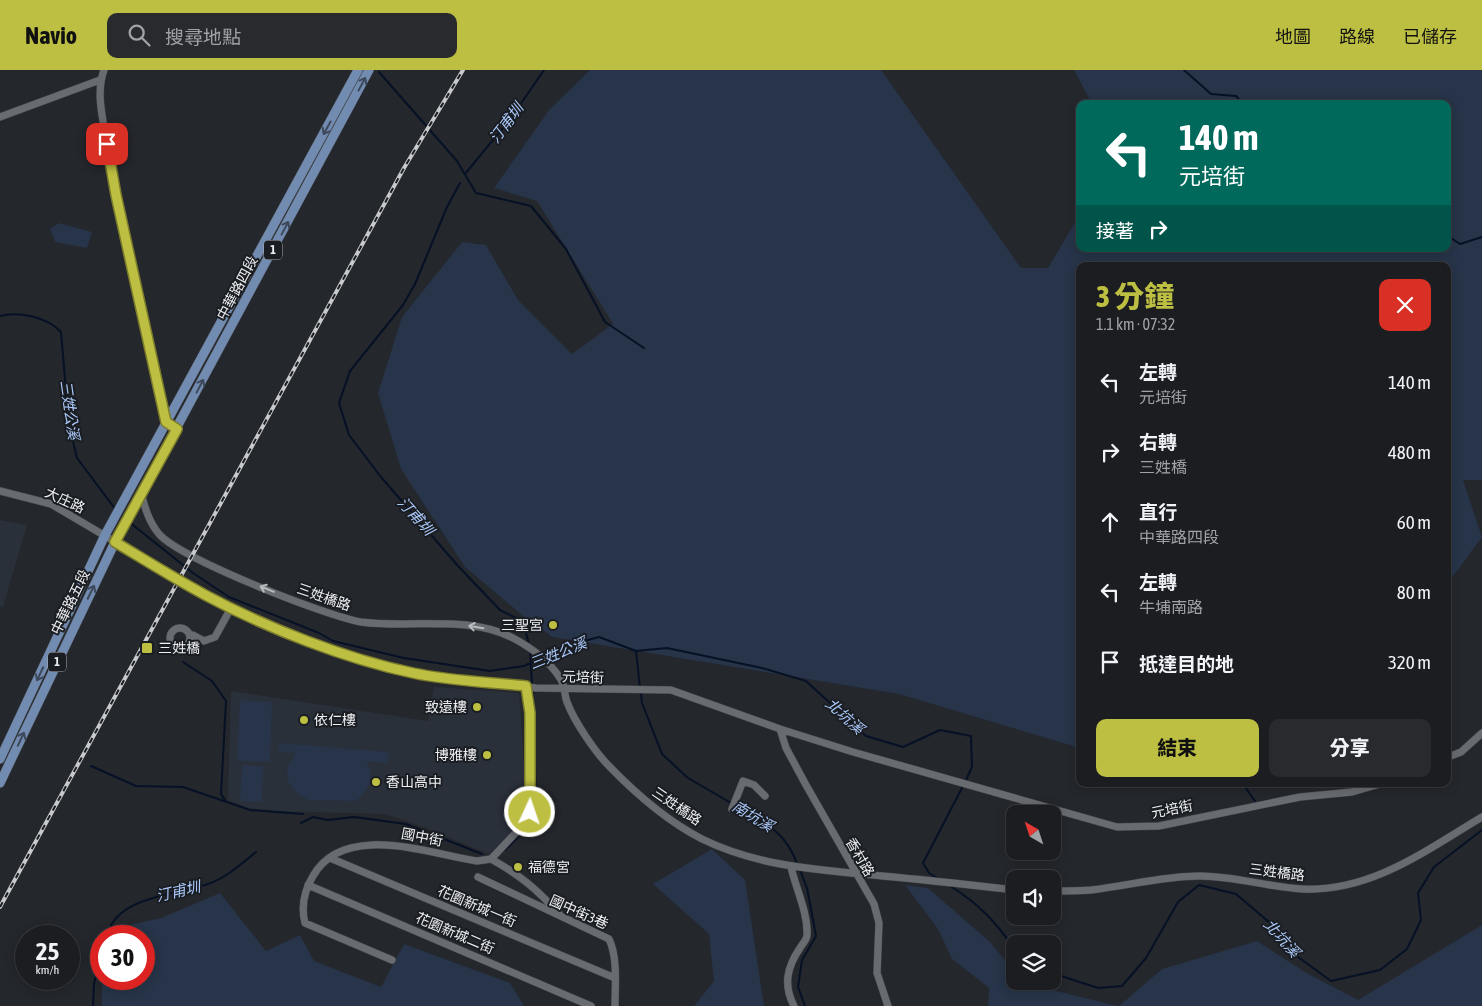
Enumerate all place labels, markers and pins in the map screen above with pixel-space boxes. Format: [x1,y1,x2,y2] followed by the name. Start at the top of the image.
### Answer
[86,123,128,165] pin
[501,617,543,633] place label: 三聖宮
[547,619,559,631] marker: 三聖宮
[158,640,200,656] place label: 三姓橋
[140,641,154,655] marker: 三姓橋
[425,699,467,715] place label: 致遠樓
[471,701,483,713] marker: 致遠樓
[314,712,356,728] place label: 依仁樓
[298,714,310,726] marker: 依仁樓
[435,747,477,763] place label: 博雅樓
[481,749,493,761] marker: 博雅樓
[386,774,442,790] place label: 香山高中
[370,776,382,788] marker: 香山高中
[528,859,570,875] place label: 福德宮
[512,861,524,873] marker: 福德宮

